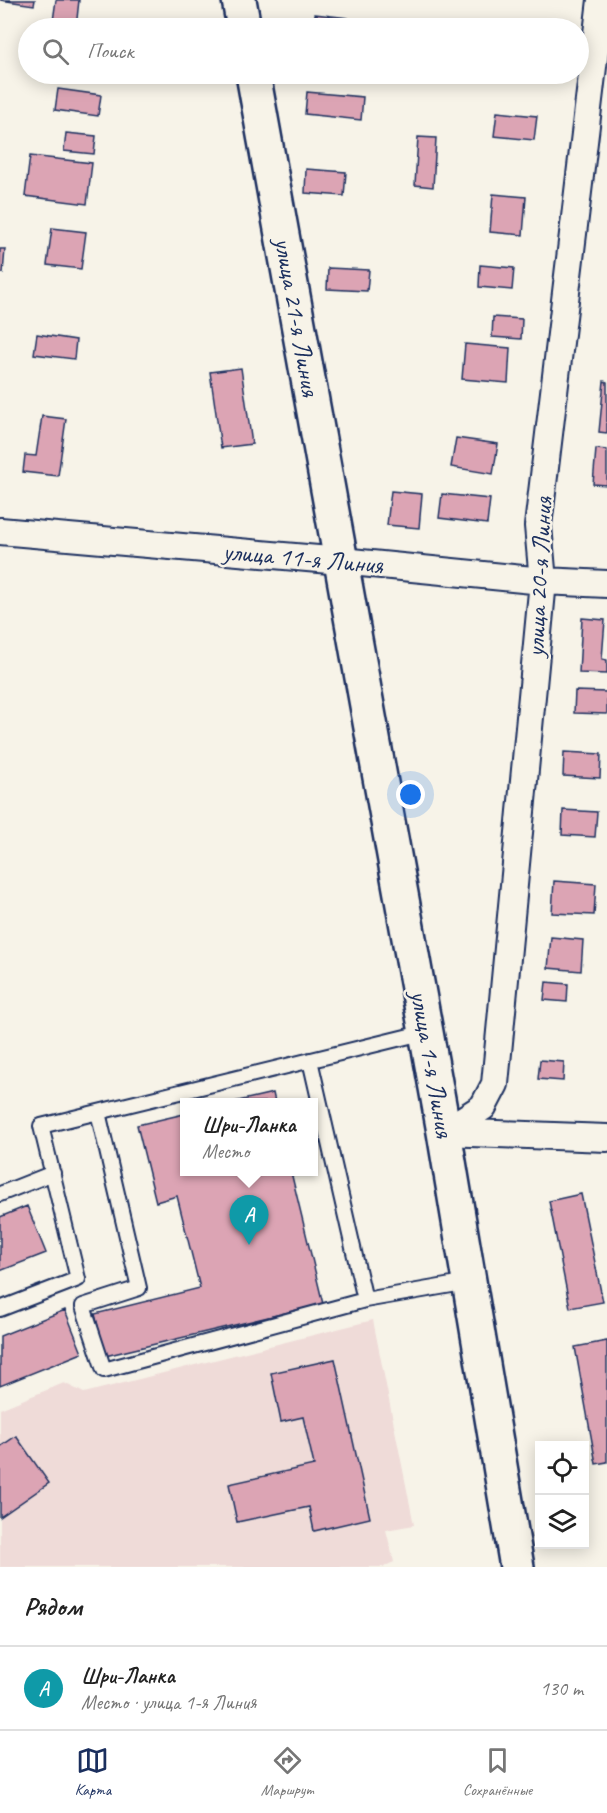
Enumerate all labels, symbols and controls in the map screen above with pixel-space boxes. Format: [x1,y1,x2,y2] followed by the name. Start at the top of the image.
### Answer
[18,18,589,84] search box
[39,35,72,68] icon: search
[87,37,133,65] text: Поиск
[266,233,327,400] street label: улица 21-я Линия
[518,494,560,660] street label: улица 20-я Линия
[220,534,386,582] street label: улица 11-я Линия
[396,780,425,809] your location
[402,986,461,1142] street label: улица 1-я Линия
[180,1098,318,1176] popup
[202,1111,296,1139] text: Шри-Ланка
[202,1139,249,1164] text: Место
[230,1196,268,1245] pin: A
[535,1441,589,1549] map controls
[535,1441,589,1495] button: locate
[535,1495,589,1549] button: layers
[24,1590,82,1623] text: Рядом
[81,1662,175,1690] text: Шри-Ланка
[38,1676,49,1701] text: A
[540,1676,583,1701] text: 130 m
[81,1690,256,1715] text: Место · улица 1-я Линия
[75,1744,111,1800] tab: Карта
[261,1744,313,1800] tab: Маршрут
[463,1744,532,1800] tab: Сохранённые

